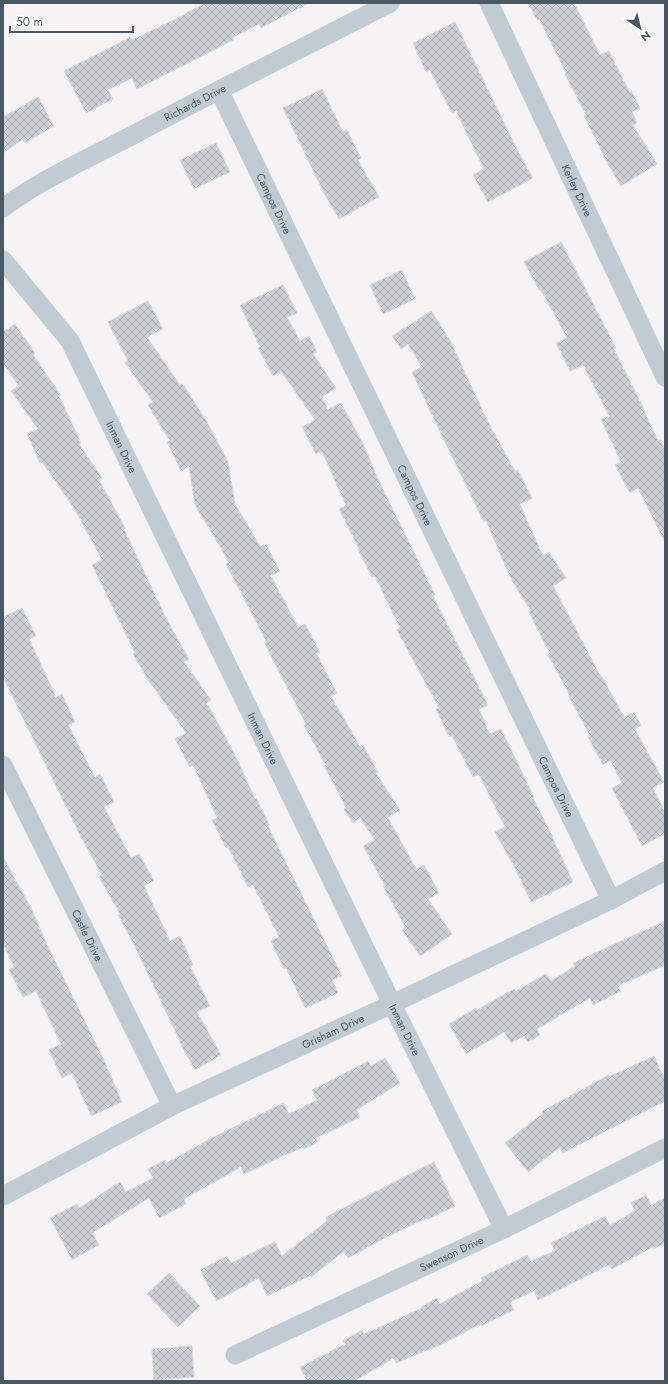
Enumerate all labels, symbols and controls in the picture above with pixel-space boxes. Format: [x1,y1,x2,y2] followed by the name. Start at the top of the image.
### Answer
[10,8,133,34] scale bar
[620,8,660,48] north arrow
[16,13,43,31] text: 50 m
[638,27,654,45] text: N
[161,80,229,125] street label: Richards Drive
[558,162,596,219] street label: Kerley Drive
[252,170,296,237] street label: Campos Drive
[102,418,141,476] street label: Inman Drive
[393,462,437,529] street label: Campos Drive
[244,710,283,767] street label: Inman Drive
[535,754,578,820] street label: Campos Drive
[68,907,107,964] street label: Castle Drive
[385,1001,425,1059] street label: Inman Drive
[299,1010,367,1053] street label: Grisham Drive
[417,1232,486,1275] street label: Swenson Drive

